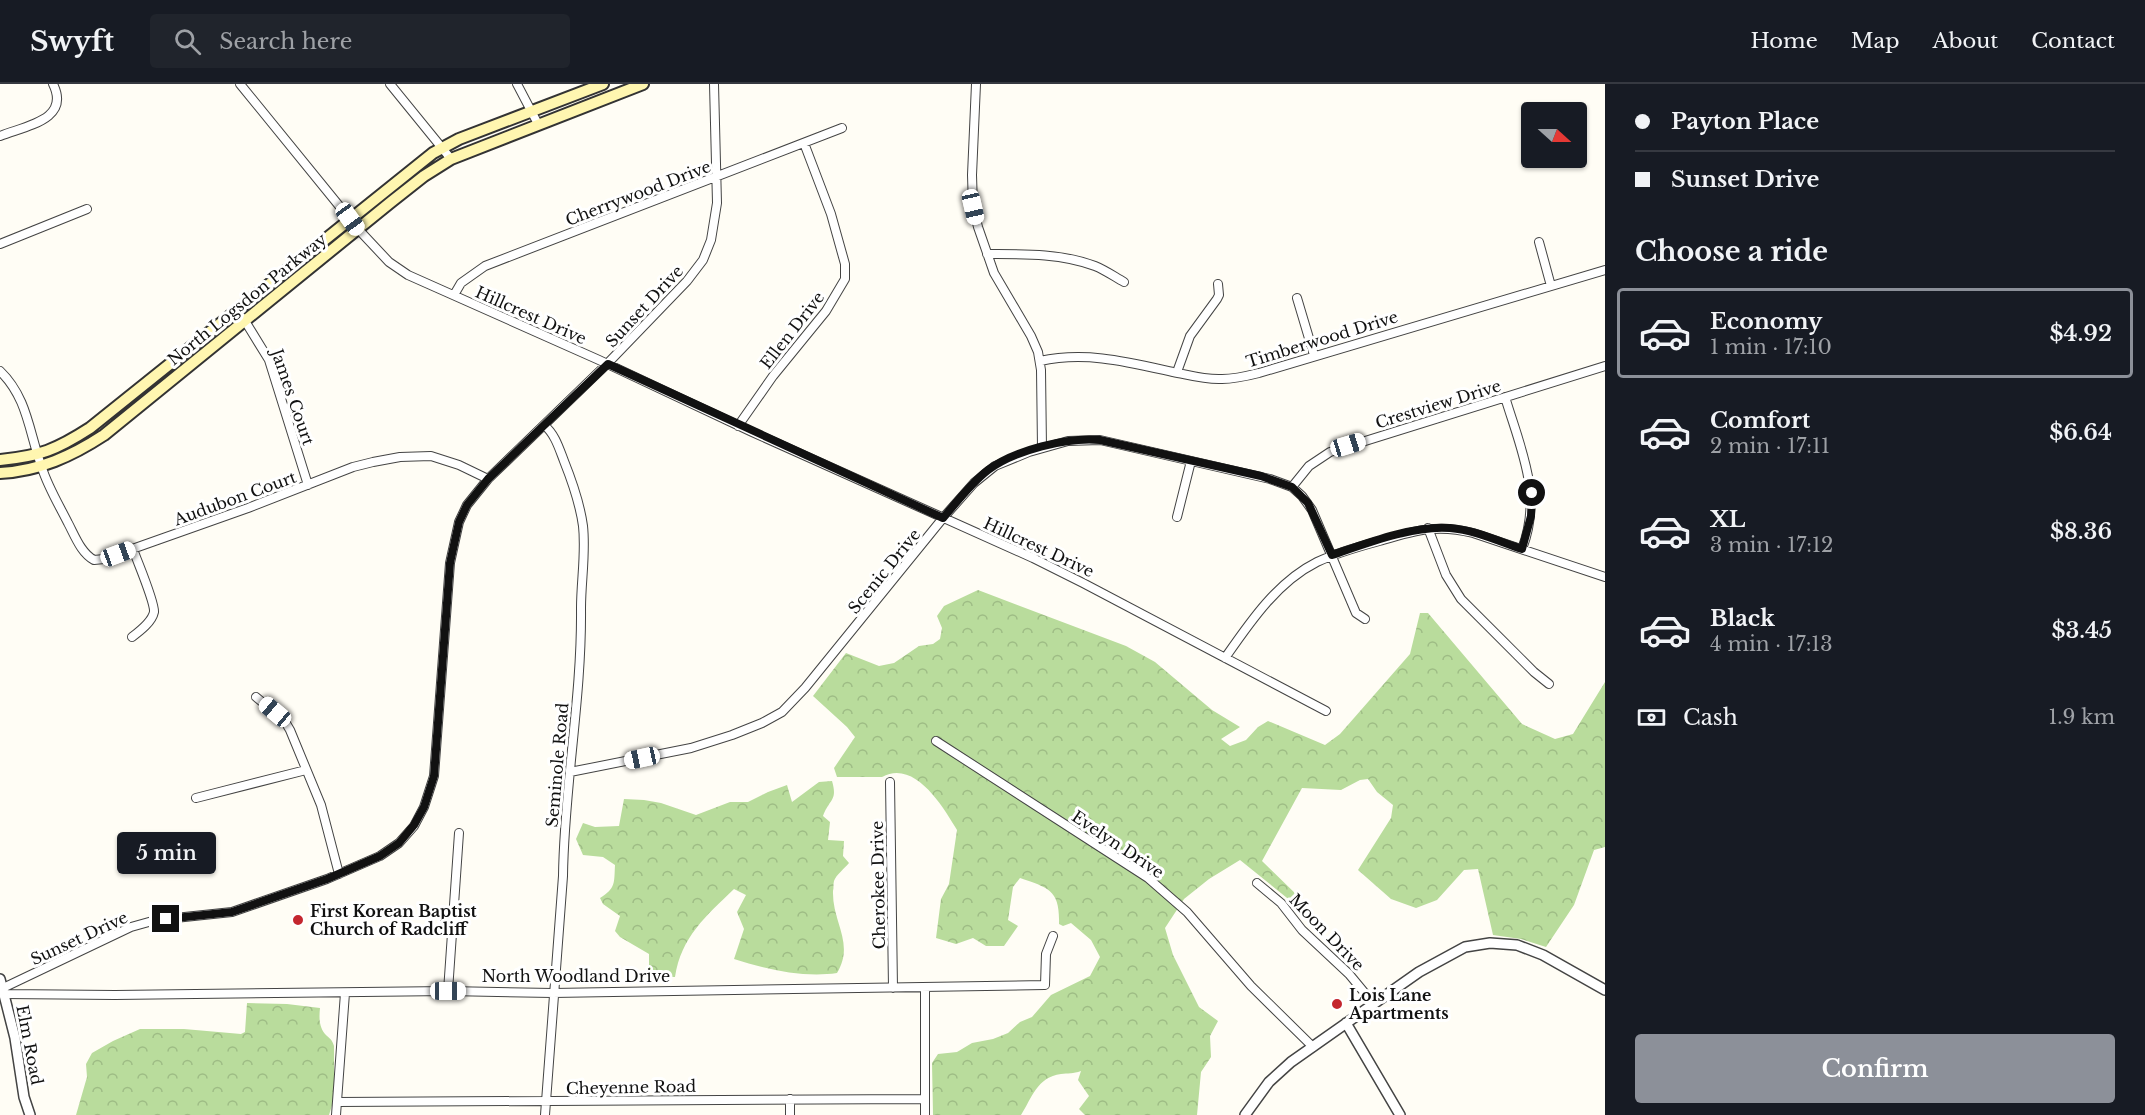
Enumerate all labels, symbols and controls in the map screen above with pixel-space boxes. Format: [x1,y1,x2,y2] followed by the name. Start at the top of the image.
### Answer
[150,14,570,68] search box
[30,24,114,59] text: Swyft
[171,25,204,58] icon: search
[219,28,352,55] text: Search here
[1751,28,1818,54] text: Home
[1851,28,1899,54] text: Map
[1932,28,1998,54] text: About
[2031,28,2115,54] text: Contact
[1521,102,1587,168] north arrow
[1521,102,1587,168] map controls
[1671,108,1819,135] text: Payton Place
[563,156,713,230] street label: Cherrywood Drive
[1671,166,1819,193] text: Sunset Drive
[960,187,986,227] car
[332,199,368,239] car
[163,228,331,369] street label: North Logsdon Parkway
[1635,235,1828,268] text: Choose a ride
[601,261,687,351] street label: Sunset Drive
[472,282,590,348] street label: Hillcrest Drive
[756,287,828,373] street label: Ellen Drive
[1244,306,1400,372] street label: Timberwood Drive
[1638,306,1692,360] icon: car
[1710,308,1822,335] text: Economy
[2049,320,2112,347] text: $4.92
[1710,335,1832,359] text: 1 min · 17:10
[267,344,319,448] street label: James Court
[1373,375,1503,433] street label: Crestview Drive
[1638,405,1692,459] icon: car
[1710,407,1810,434] text: Comfort
[2049,419,2112,446] text: $6.64
[1328,431,1368,459] car
[1710,434,1830,458] text: 2 min · 17:11
[170,467,299,530] street label: Audubon Court
[1518,479,1545,506] route start
[1638,504,1692,558] icon: car
[1710,506,1745,533] text: XL
[981,513,1097,581] street label: Hillcrest Drive
[2050,518,2112,545] text: $8.36
[844,525,924,617] street label: Scenic Drive
[1710,533,1833,557] text: 3 min · 17:12
[98,539,138,569] car
[1638,603,1692,657] icon: car
[1710,605,1775,632] text: Black
[2051,617,2112,644] text: $3.45
[1710,632,1833,656] text: 4 min · 17:13
[255,694,295,730] car
[1635,701,1668,734] icon: cash
[542,702,572,828] street label: Seminole Road
[1683,704,1738,731] text: Cash
[2048,705,2115,729] text: 1.9 km
[623,745,661,771] car
[1068,806,1168,882] street label: Evelyn Drive
[867,820,889,950] street label: Cherokee Drive
[116,832,216,874] callout: 5 min
[136,841,197,865] text: 5 min
[1285,889,1369,975] street label: Moon Drive
[310,901,478,939] place label: First Korean Baptist Church of Radcliff
[152,905,179,932] route end
[27,907,131,969] street label: Sunset Drive
[291,913,305,927] marker: First Korean Baptist Church of Radcliff
[482,966,670,986] street label: North Woodland Drive
[430,982,466,1000] car
[1348,985,1449,1023] place label: Lois Lane Apartments
[1330,997,1344,1011] marker: Lois Lane Apartments
[12,1003,48,1087] street label: Elm Road
[1635,1034,2115,1103] button: Confirm
[566,1076,696,1098] street label: Cheyenne Road

